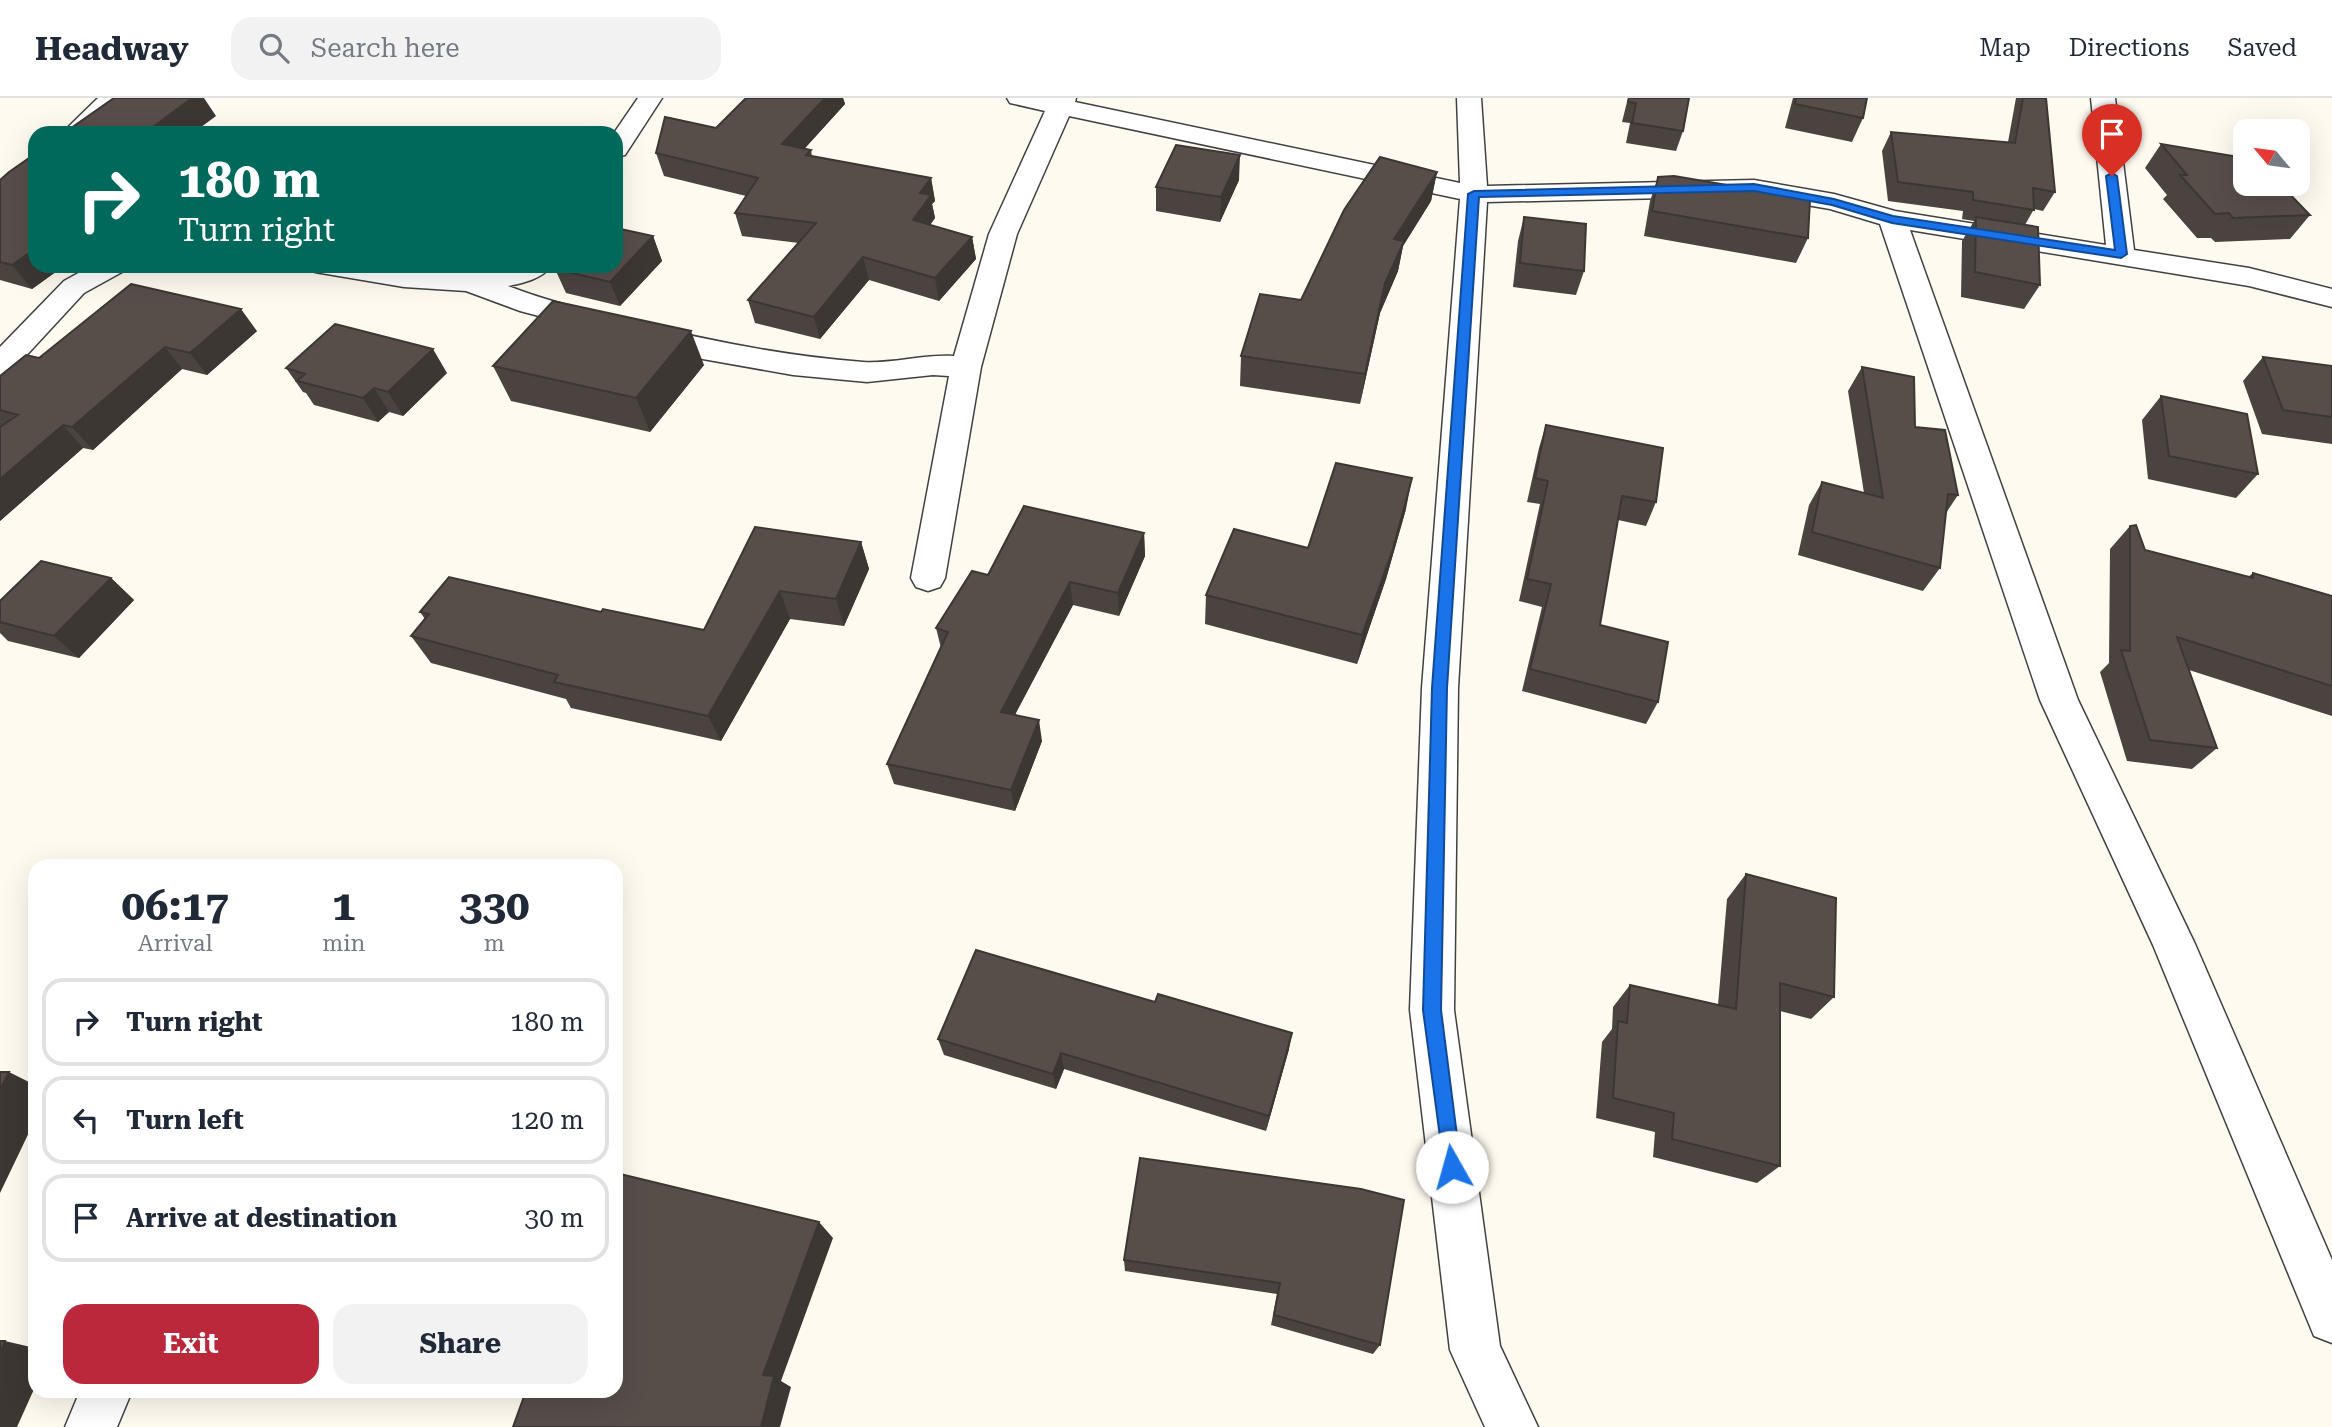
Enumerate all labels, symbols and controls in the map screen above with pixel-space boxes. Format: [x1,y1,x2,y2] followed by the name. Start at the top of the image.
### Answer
[231,17,721,80] search box
[35,29,189,68] text: Headway
[255,29,293,67] icon: search
[311,33,460,63] text: Search here
[1979,34,2031,62] text: Map
[2069,34,2189,62] text: Directions
[2227,34,2297,62] text: Saved
[2082,104,2142,176] pin
[2093,115,2131,153] icon: arrive
[2233,119,2310,196] north arrow
[2233,119,2310,196] map controls
[178,152,320,209] text: 180 m
[63,154,154,245] icon: right
[178,211,335,249] text: Turn right
[122,881,229,930] text: 06:17
[332,881,356,930] text: 1
[459,881,529,930] text: 330
[138,930,212,957] text: Arrival
[322,930,365,957] text: min
[484,930,505,957] text: m
[67,1003,105,1041] icon: right
[126,1007,262,1037] text: Turn right
[510,1007,584,1037] text: 180 m
[67,1101,105,1139] icon: left
[126,1105,244,1135] text: Turn left
[510,1105,584,1135] text: 120 m
[1415,1130,1489,1204] position arrow
[67,1199,105,1237] icon: arrive
[126,1203,397,1233] text: Arrive at destination
[525,1203,584,1233] text: 30 m
[63,1304,319,1384] button: Exit
[333,1304,588,1384] button: Share

